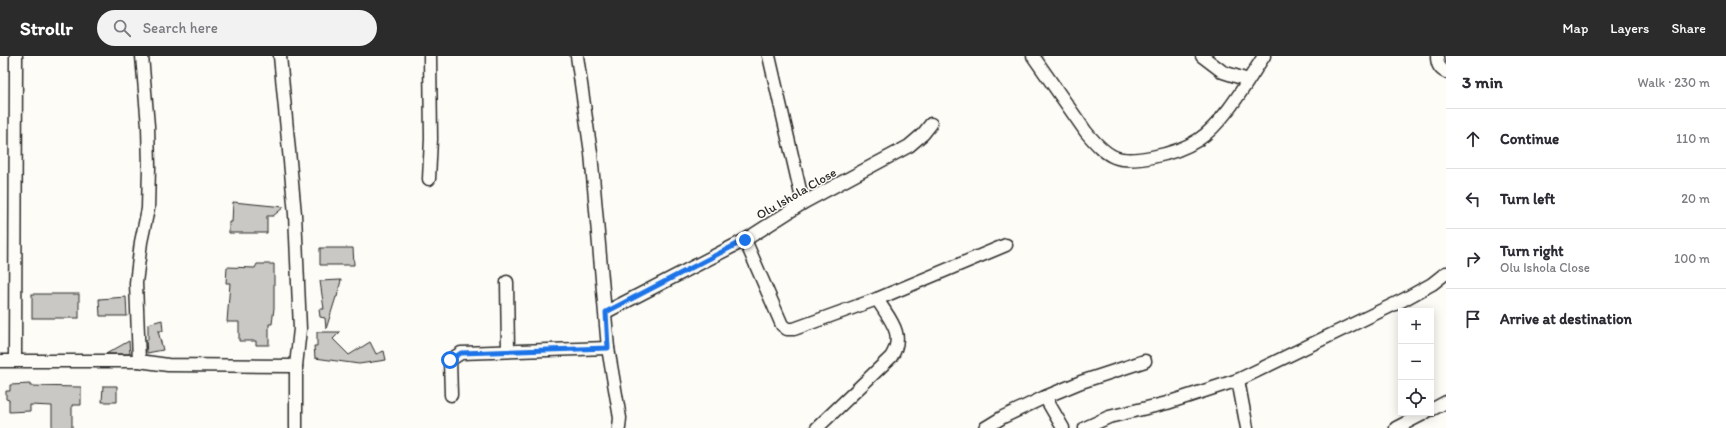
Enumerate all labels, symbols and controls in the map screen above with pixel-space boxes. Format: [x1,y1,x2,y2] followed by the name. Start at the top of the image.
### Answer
[97,10,377,46] search box
[20,17,73,40] text: Strollr
[111,17,133,39] icon: search
[143,19,218,37] text: Search here
[1563,20,1588,37] text: Map
[1610,20,1649,37] text: Layers
[1671,20,1706,37] text: Share
[1462,72,1503,92] text: 3 min
[1638,75,1710,90] text: Walk · 230 m
[1462,128,1484,150] icon: ahead
[1500,130,1559,148] text: Continue
[1676,131,1710,146] text: 110 m
[754,164,839,222] street label: Olu Ishola Close
[1462,188,1484,210] icon: left
[1500,190,1555,208] text: Turn left
[1681,191,1710,206] text: 20 m
[736,231,754,249] route end
[1500,242,1564,260] text: Turn right
[1462,248,1484,270] icon: right
[1674,251,1710,266] text: 100 m
[1500,260,1590,275] text: Olu Ishola Close
[1398,308,1434,416] map controls
[1398,308,1434,344] button: +
[1462,308,1484,330] icon: arrive
[1500,310,1632,328] text: Arrive at destination
[1398,344,1434,380] button: −
[441,351,459,369] route start
[1398,380,1434,416] button: locate

